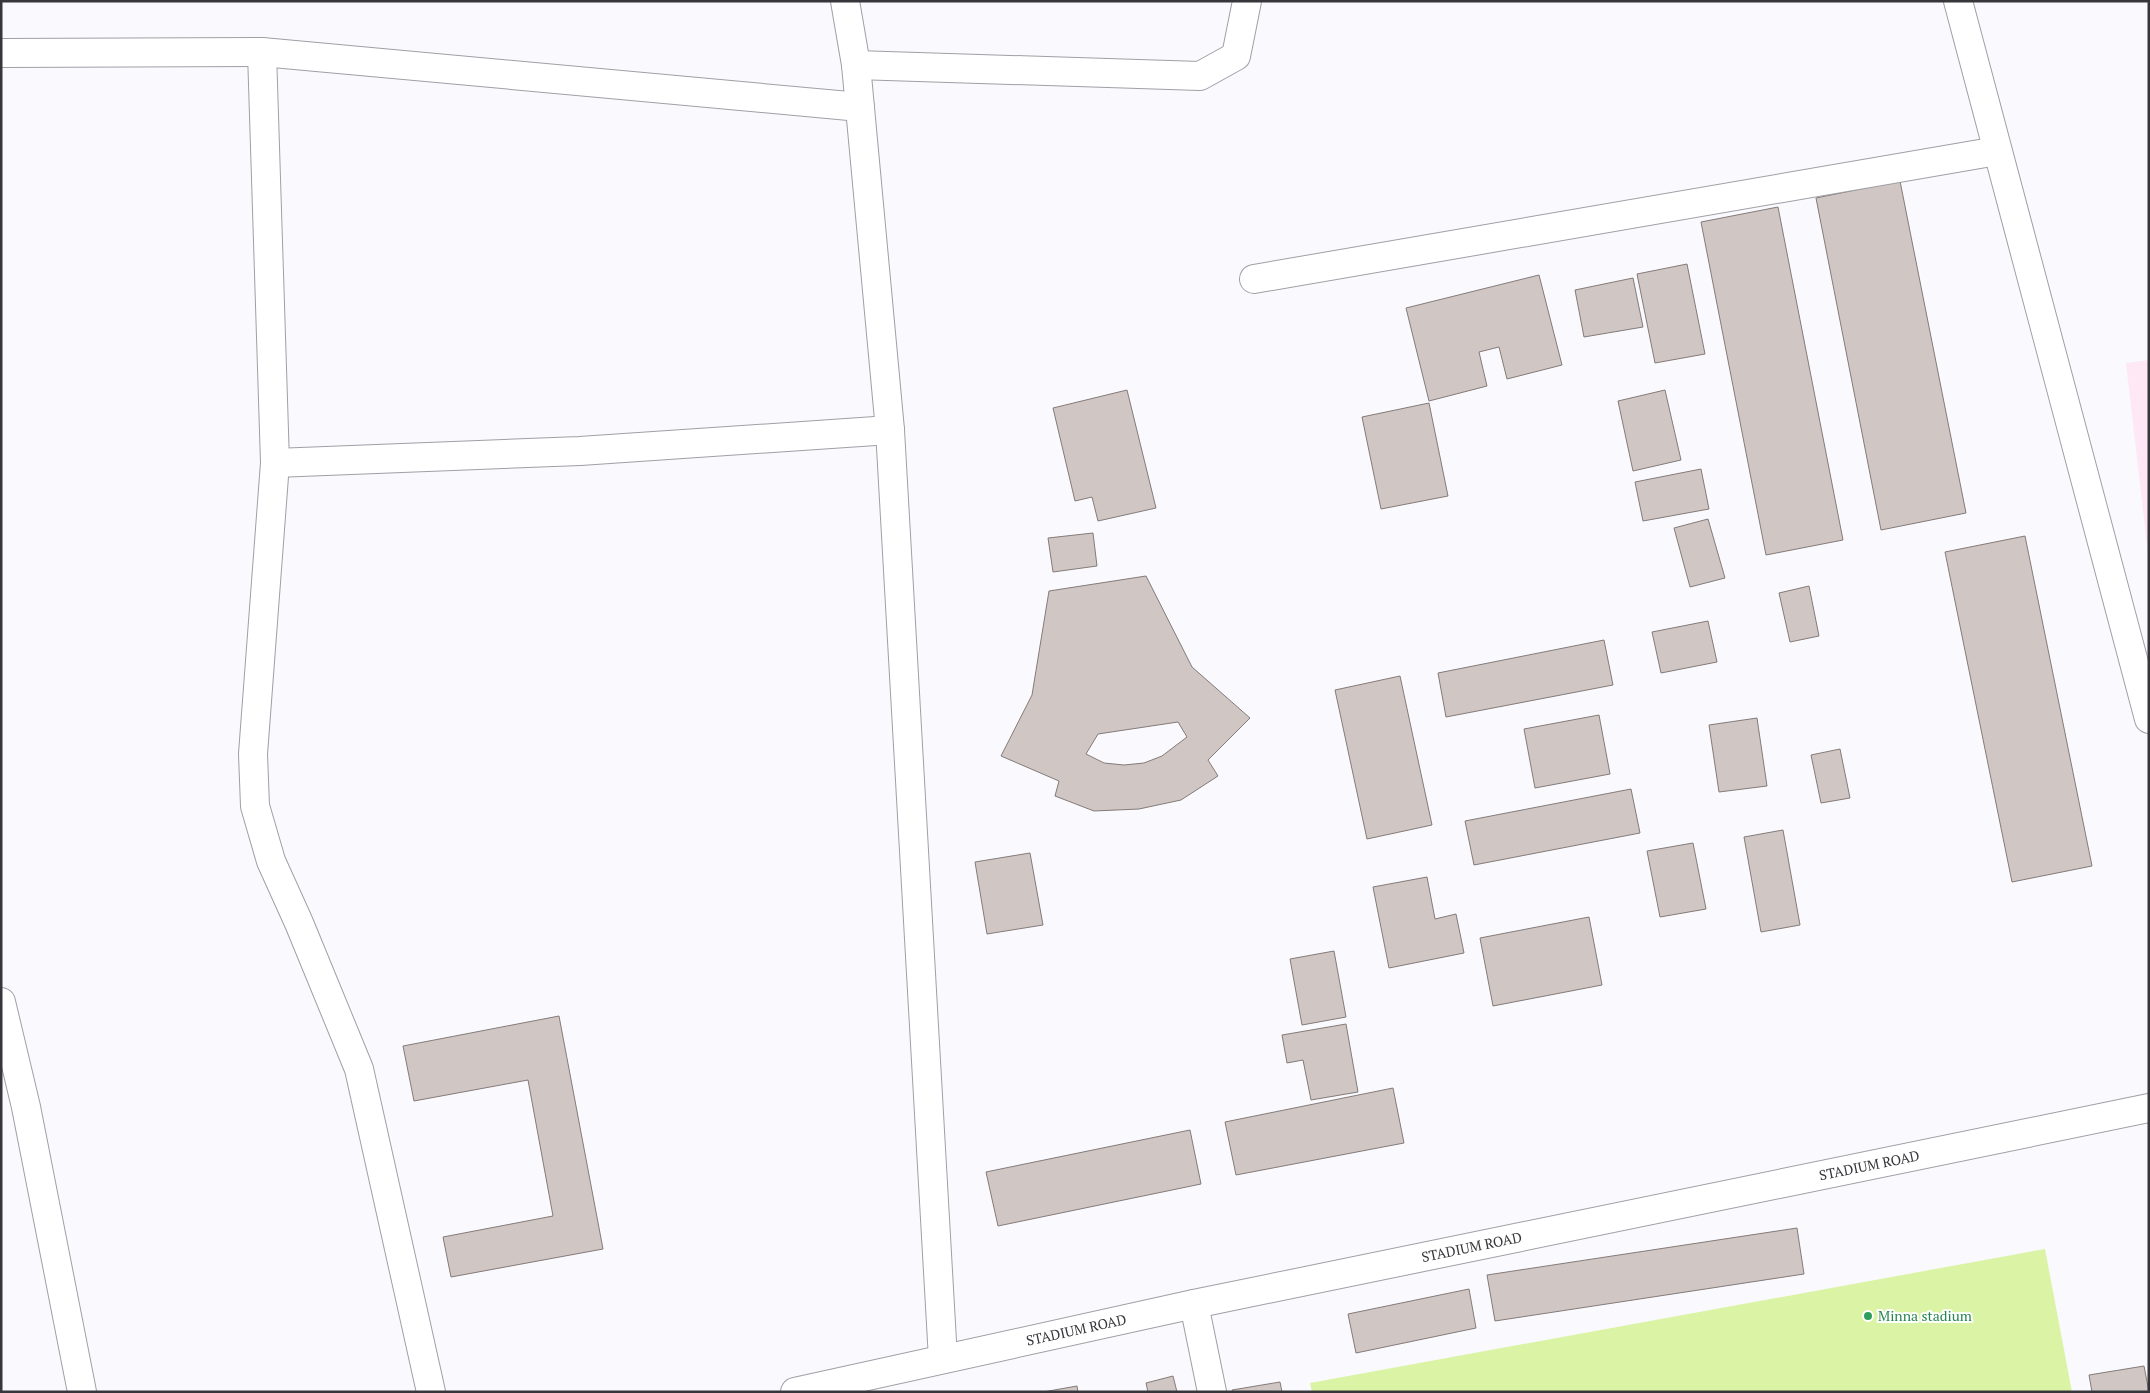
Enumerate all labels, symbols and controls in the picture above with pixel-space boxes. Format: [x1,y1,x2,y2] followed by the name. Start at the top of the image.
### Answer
[1817,1145,1921,1184] street label: STADIUM ROAD
[1420,1227,1523,1266] street label: STADIUM ROAD
[1878,1306,1972,1325] place label: Minna stadium
[1024,1309,1128,1350] street label: STADIUM ROAD
[1862,1310,1874,1322] marker: Minna stadium

